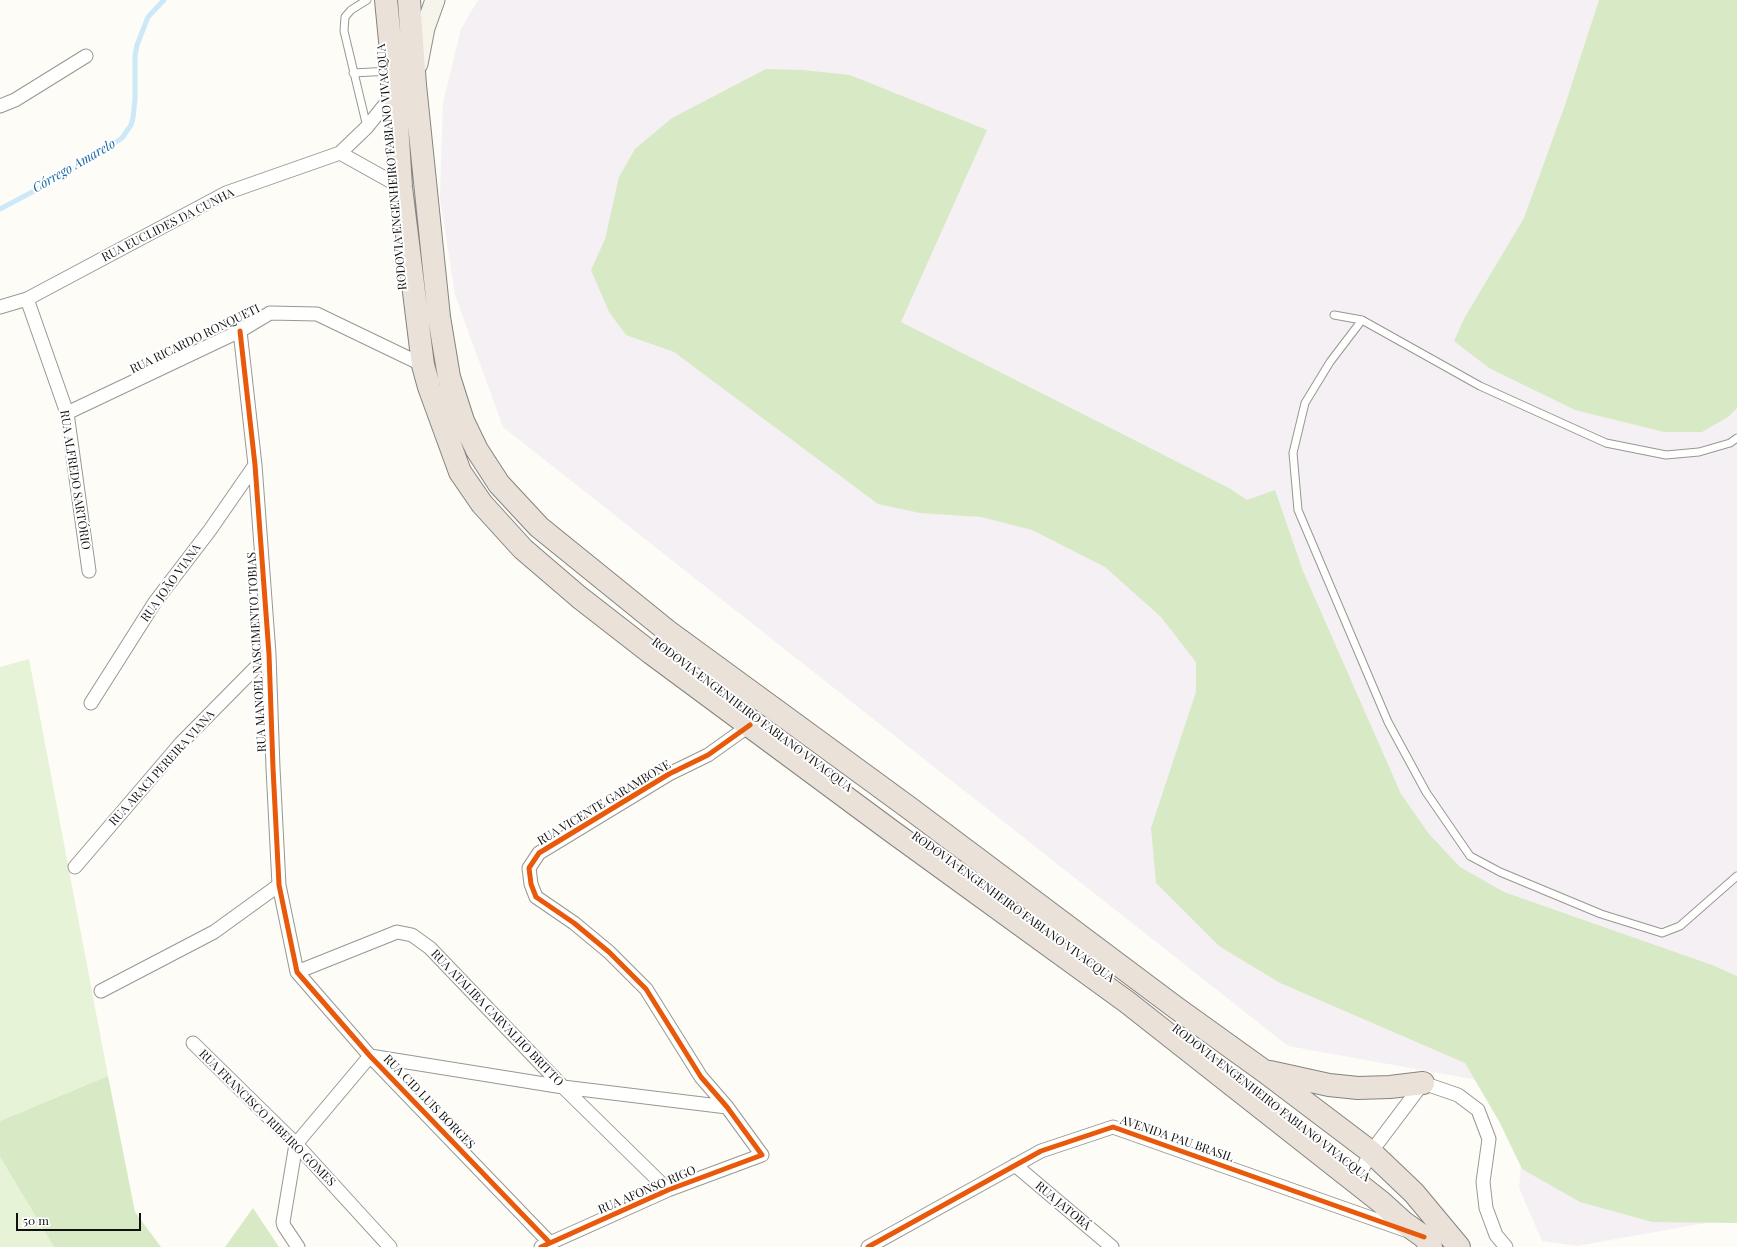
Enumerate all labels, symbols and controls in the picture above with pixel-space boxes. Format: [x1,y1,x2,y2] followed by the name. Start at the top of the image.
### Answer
[374,43,410,291] street label: RODOVIA ENGENHEIRO FABIANO VIVACQUA
[30,136,118,196] water label: Córrego Amarelo
[99,185,237,265] street label: RUA EUCLIDES DA CUNHA
[128,301,262,377] street label: RUA RICARDO RONQUETI
[57,409,93,551] street label: RUA ALFREDO SARTÓRIO
[138,541,204,625] street label: RUA JOÃO VIANA
[245,552,269,752] street label: RUA MANOEL NASCIMENTO TOBIAS
[649,635,855,795] street label: RODOVIA ENGENHEIRO FABIANO VIVACQUA
[106,707,218,829] street label: RUA ARACI PEREIRA VIANA
[535,757,673,849] street label: RUA VICENTE GARAMBONE
[909,829,1117,985] street label: RODOVIA ENGENHEIRO FABIANO VIVACQUA
[428,947,566,1089] street label: RUA ATALIBA CARVALHO BRITTO
[1169,1021,1373,1185] street label: RODOVIA ENGENHEIRO FABIANO VIVACQUA
[196,1047,338,1189] street label: RUA FRANCISCO RIBEIRO GOMES
[380,1052,478,1152] street label: RUA CID LUIS BORGES
[1118,1113,1236,1165] street label: AVENIDA PAU BRASIL
[596,1163,698,1217] street label: RUA AFONSO RIGO
[1032,1179,1094,1233] street label: RUA JATOBÁ
[18,1205,143,1231] scale bar
[23,1212,49,1228] text: 50 m

